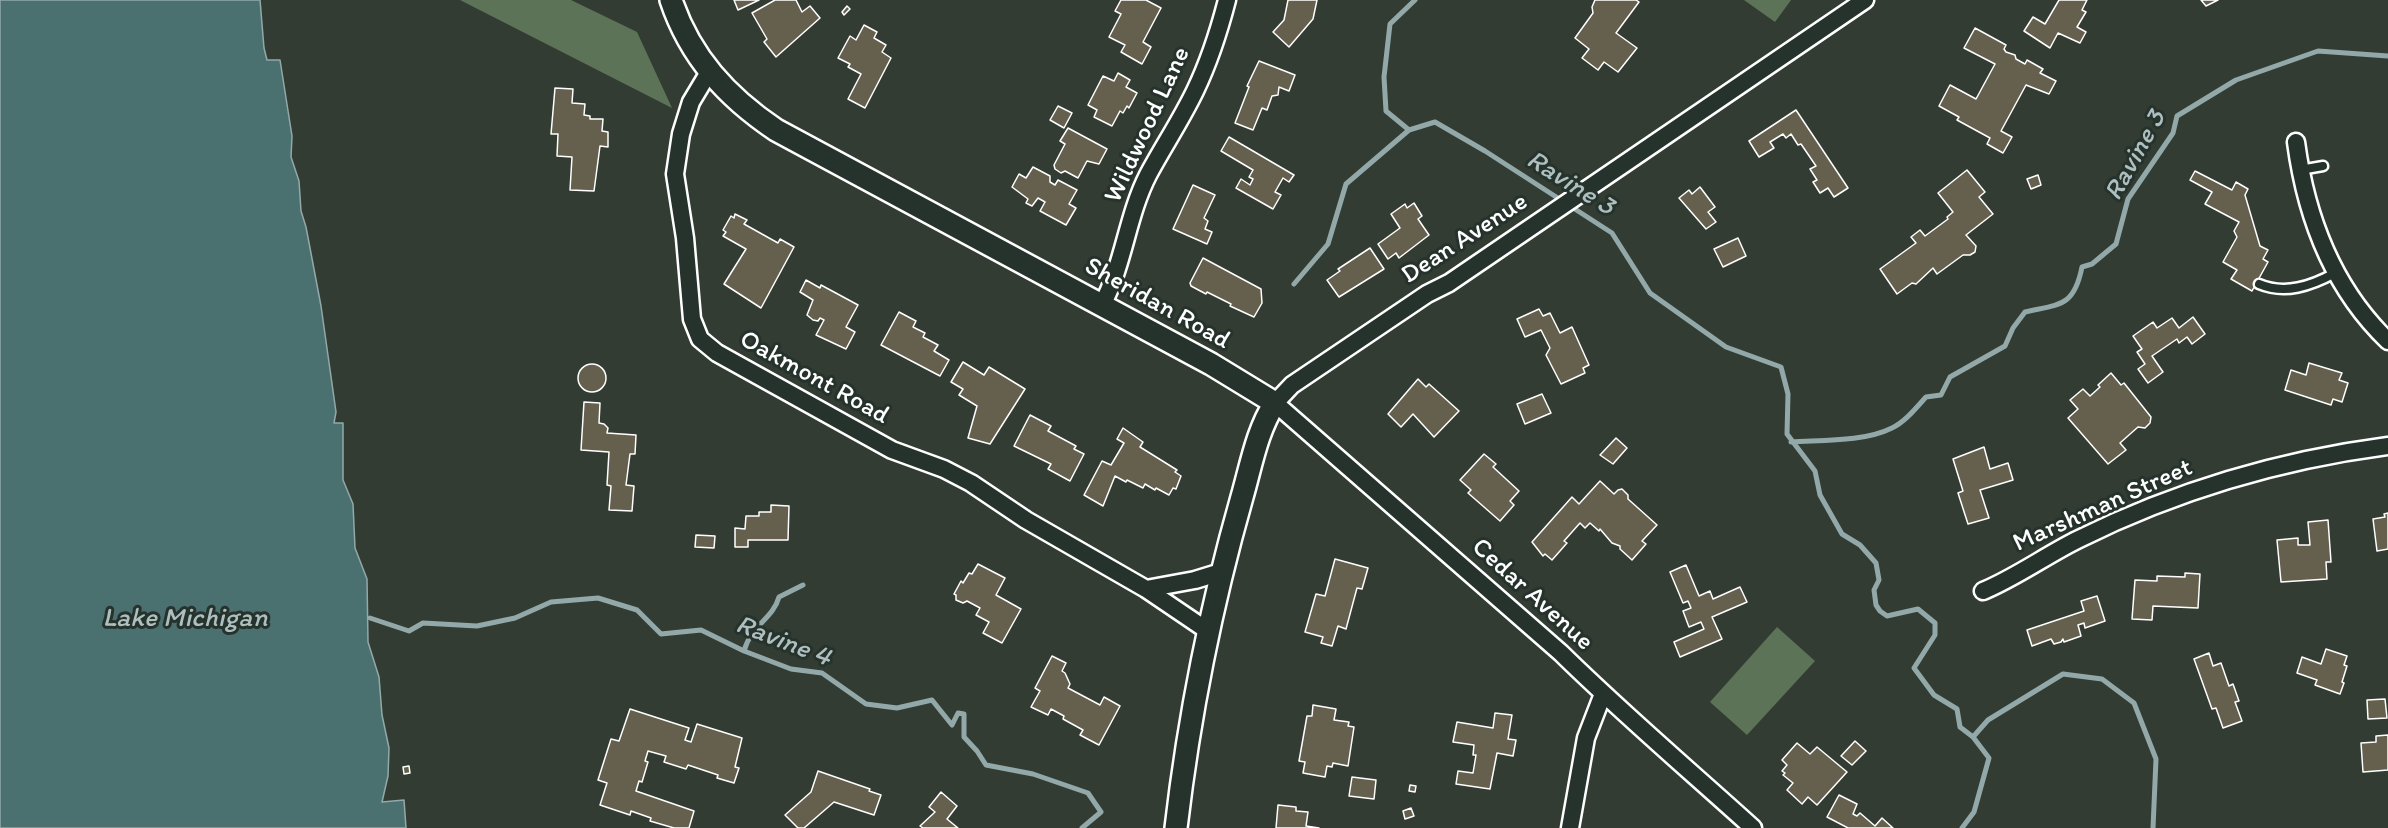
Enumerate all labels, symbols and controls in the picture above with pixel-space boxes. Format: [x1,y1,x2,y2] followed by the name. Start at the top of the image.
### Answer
[1098,42,1198,208] street label: Wildwood Lane
[2098,105,2174,207] water label: Ravine 3
[1520,144,1620,224] water label: Ravine 3
[1396,187,1534,291] street label: Dean Avenue
[1079,251,1235,357] street label: Sheridan Road
[734,324,894,432] street label: Oakmont Road
[2009,453,2197,559] street label: Marshman Street
[1465,532,1599,658] street label: Cedar Avenue
[102,603,268,635] water label: Lake Michigan
[731,609,835,675] water label: Ravine 4

